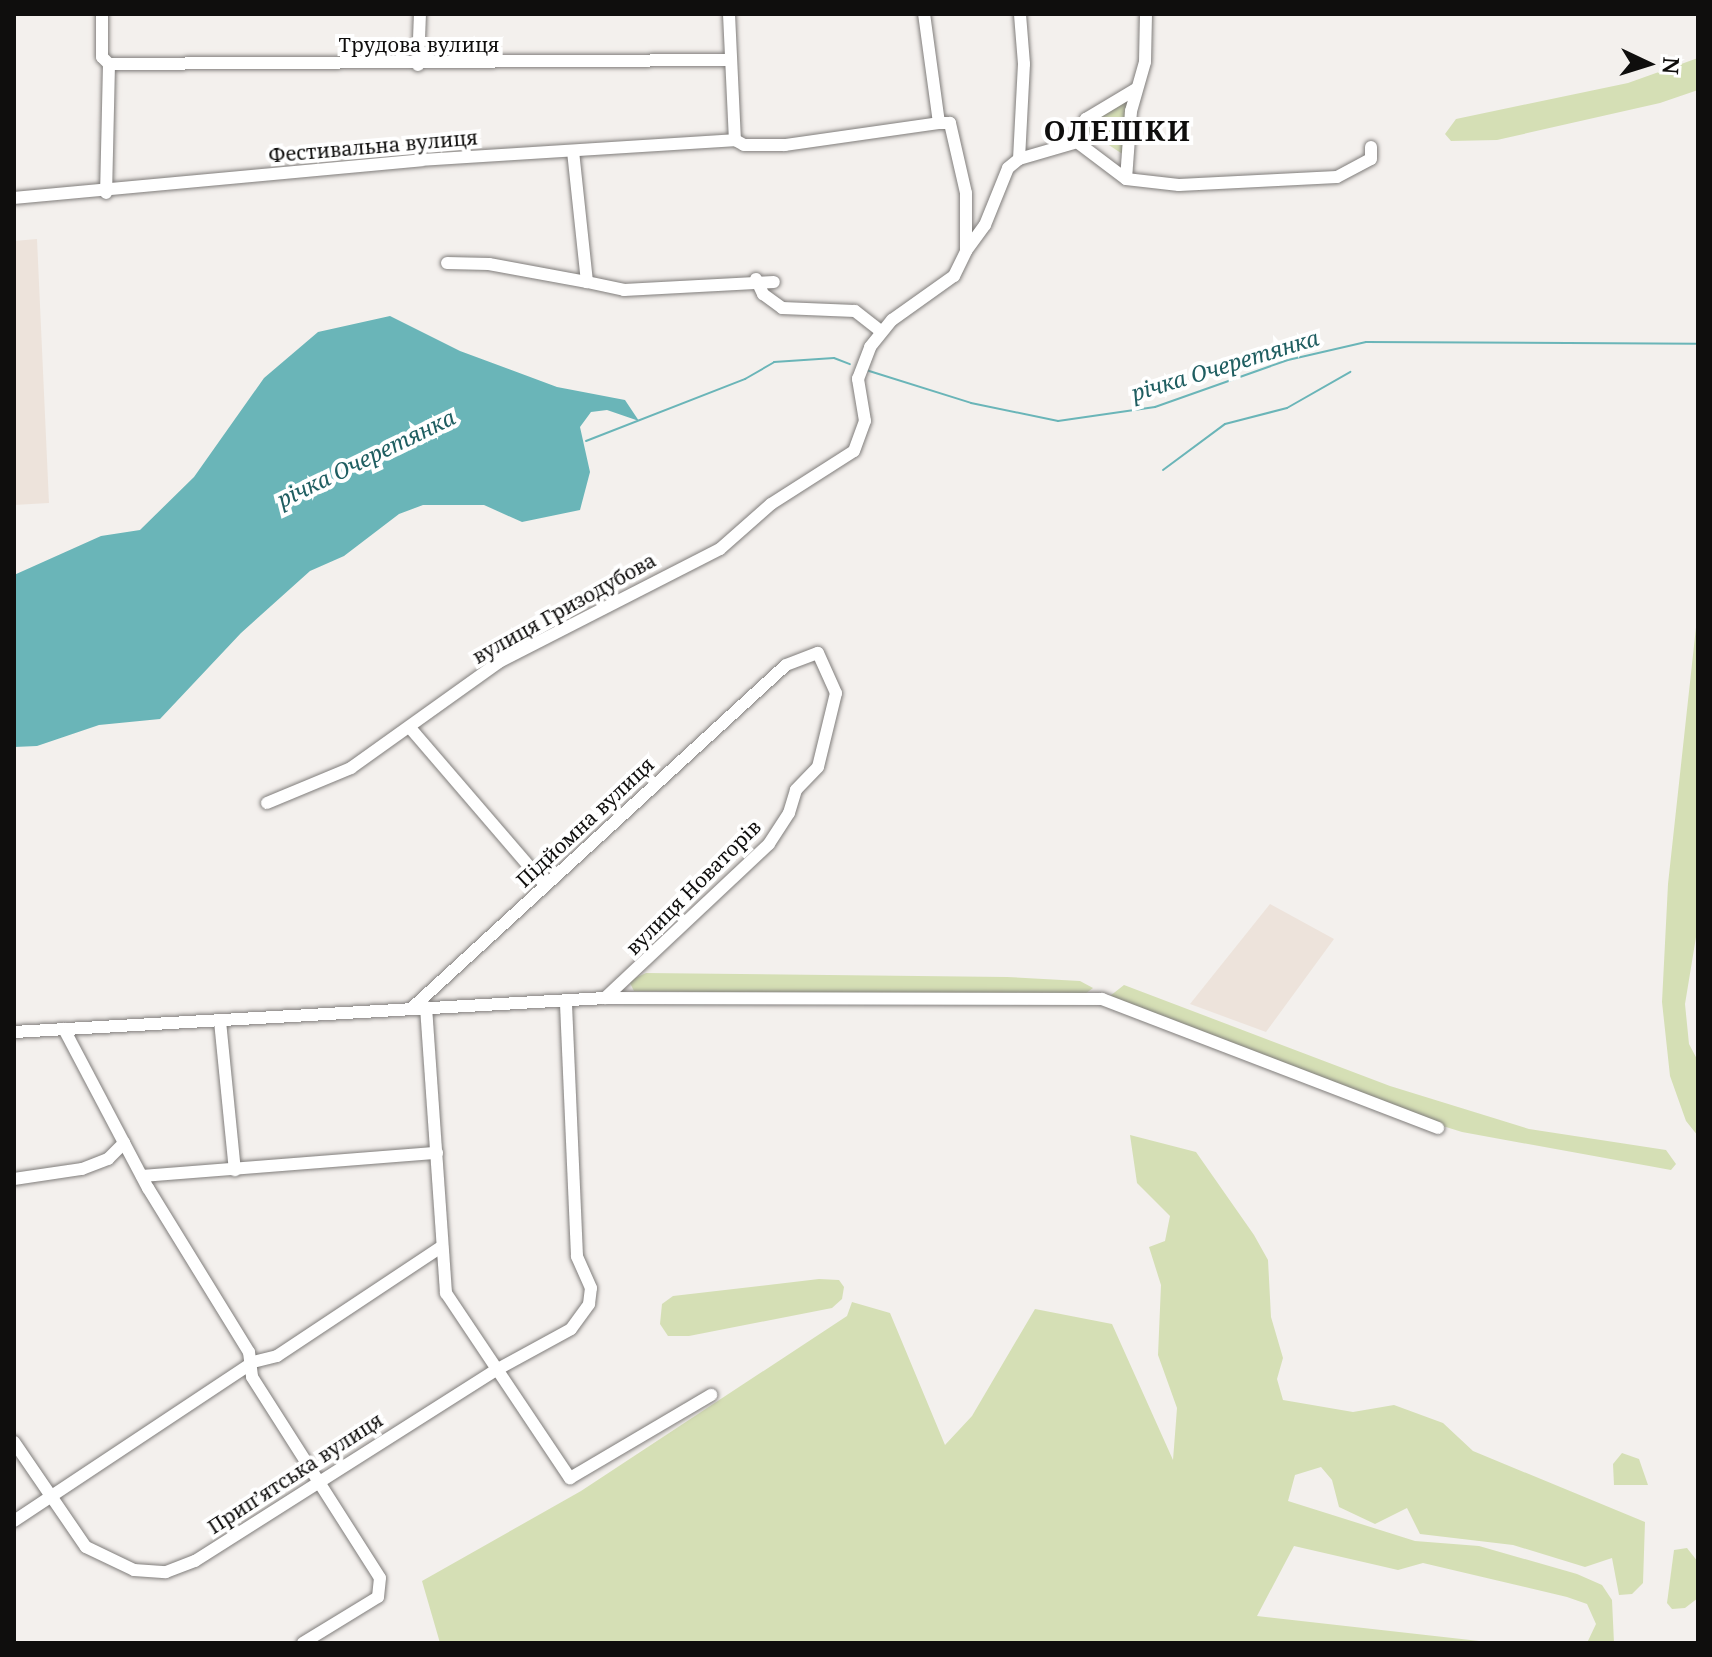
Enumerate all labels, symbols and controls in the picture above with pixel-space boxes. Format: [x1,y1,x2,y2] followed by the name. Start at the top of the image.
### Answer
[1608,24,1688,104] north arrow
[339,32,499,56] street label: Трудова вулиця
[1656,56,1688,75] text: N
[1044,113,1192,147] district label: ОЛЕШКИ
[267,125,479,167] street label: Фестивальна вулиця
[1128,324,1322,406] water label: річка Очеретянка
[273,403,459,513] water label: річка Очеретянка
[468,548,660,668] street label: вулиця Гризодубова
[511,752,659,892] street label: Підйомна вулиця
[621,815,765,959] street label: вулиця Новаторів
[203,1407,387,1539] street label: Прип’ятська вулиця

